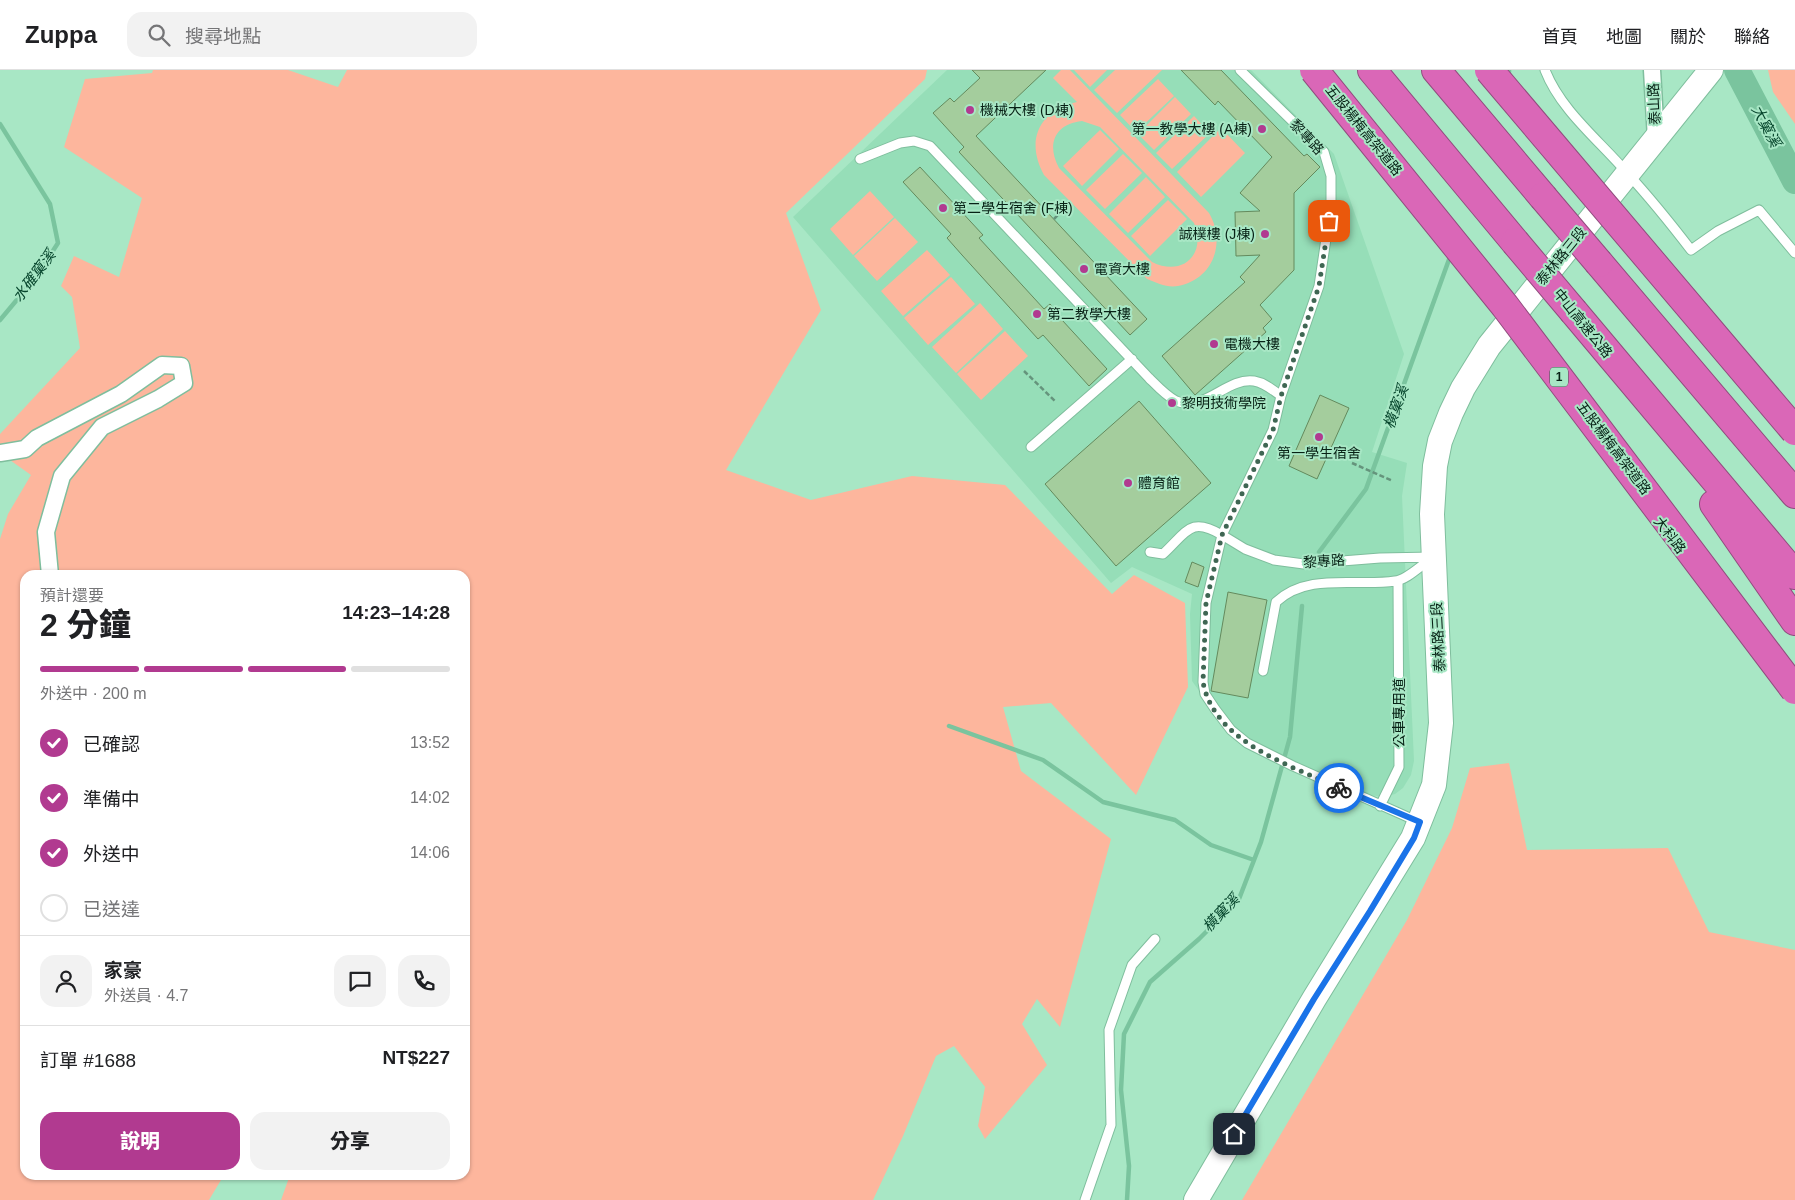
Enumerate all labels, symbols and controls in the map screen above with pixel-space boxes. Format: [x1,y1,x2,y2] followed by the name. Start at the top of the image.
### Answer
[127,12,477,57] search box
[25,21,97,48] text: Zuppa
[145,21,173,49] icon: search
[185,26,261,47] text: 搜尋地點
[1542,27,1578,47] text: 首頁
[1606,27,1642,47] text: 地圖
[1670,27,1706,47] text: 關於
[1734,27,1770,47] text: 聯絡
[1323,81,1405,179] street label: 五股楊梅高架道路
[1645,83,1663,125] street label: 泰山路
[980,102,1073,118] place label: 機械大樓 (D棟)
[1748,102,1785,151] water label: 大窠溪
[964,104,976,116] marker: 機械大樓 (D棟)
[1287,116,1327,158] street label: 黎專路
[1131,121,1252,137] place label: 第一教學大樓 (A棟)
[1256,123,1268,135] marker: 第一教學大樓 (A棟)
[953,200,1073,216] place label: 第二學生宿舍 (F棟)
[1308,200,1350,242] pin
[937,202,949,214] marker: 第二學生宿舍 (F棟)
[1315,207,1343,235] icon: bag
[1533,224,1589,288] street label: 泰林路三段
[1179,226,1255,242] place label: 誠樸樓 (J棟)
[1259,228,1271,240] marker: 誠樸樓 (J棟)
[9,245,60,305] water label: 水確窠溪
[1094,261,1150,277] place label: 電資大樓
[1078,263,1090,275] marker: 電資大樓
[1550,285,1616,361] street label: 中山高速公路
[1047,306,1131,322] place label: 第二教學大樓
[1031,308,1043,320] marker: 第二教學大樓
[1224,336,1280,352] place label: 電機大樓
[1208,338,1220,350] marker: 電機大樓
[1550,368,1568,386] road number: 1
[1380,381,1412,431] water label: 橫窠溪
[1182,395,1266,411] place label: 黎明技術學院
[1166,397,1178,409] marker: 黎明技術學院
[1574,398,1654,498] street label: 五股楊梅高架道路
[1313,431,1325,443] marker: 第一學生宿舍
[1277,445,1361,461] place label: 第一學生宿舍
[1138,475,1180,491] place label: 體育館
[1122,477,1134,489] marker: 體育館
[1651,513,1689,557] street label: 大科路
[1302,552,1346,570] street label: 黎專路
[40,587,104,604] text: 預計還要
[342,602,450,623] text: 14:23–14:28
[1428,602,1448,672] street label: 泰林路三段
[40,607,131,643] text: 2 分鐘
[1391,678,1407,748] street label: 公車專用道
[40,685,147,702] text: 外送中 · 200 m
[40,729,68,757] icon: check
[83,734,140,755] text: 已確認
[410,734,450,751] text: 13:52
[1314,763,1364,813] courier
[1325,774,1353,802] icon: bike
[40,784,68,812] icon: check
[83,789,140,810] text: 準備中
[410,789,450,806] text: 14:02
[40,839,68,867] icon: check
[83,844,140,865] text: 外送中
[410,844,450,861] text: 14:06
[1199,889,1244,935] water label: 橫窠溪
[83,899,140,920] text: 已送達
[40,955,92,1007] button: person
[334,955,386,1007] button: chat
[398,955,450,1007] button: phone
[104,960,142,981] text: 家豪
[104,987,188,1004] text: 外送員 · 4.7
[382,1047,450,1068] text: NT$227
[40,1050,136,1071] text: 訂單 #1688
[40,1112,240,1170] button: 說明
[250,1112,450,1170] button: 分享
[1213,1113,1255,1155] pin
[1220,1120,1248,1148] icon: home

